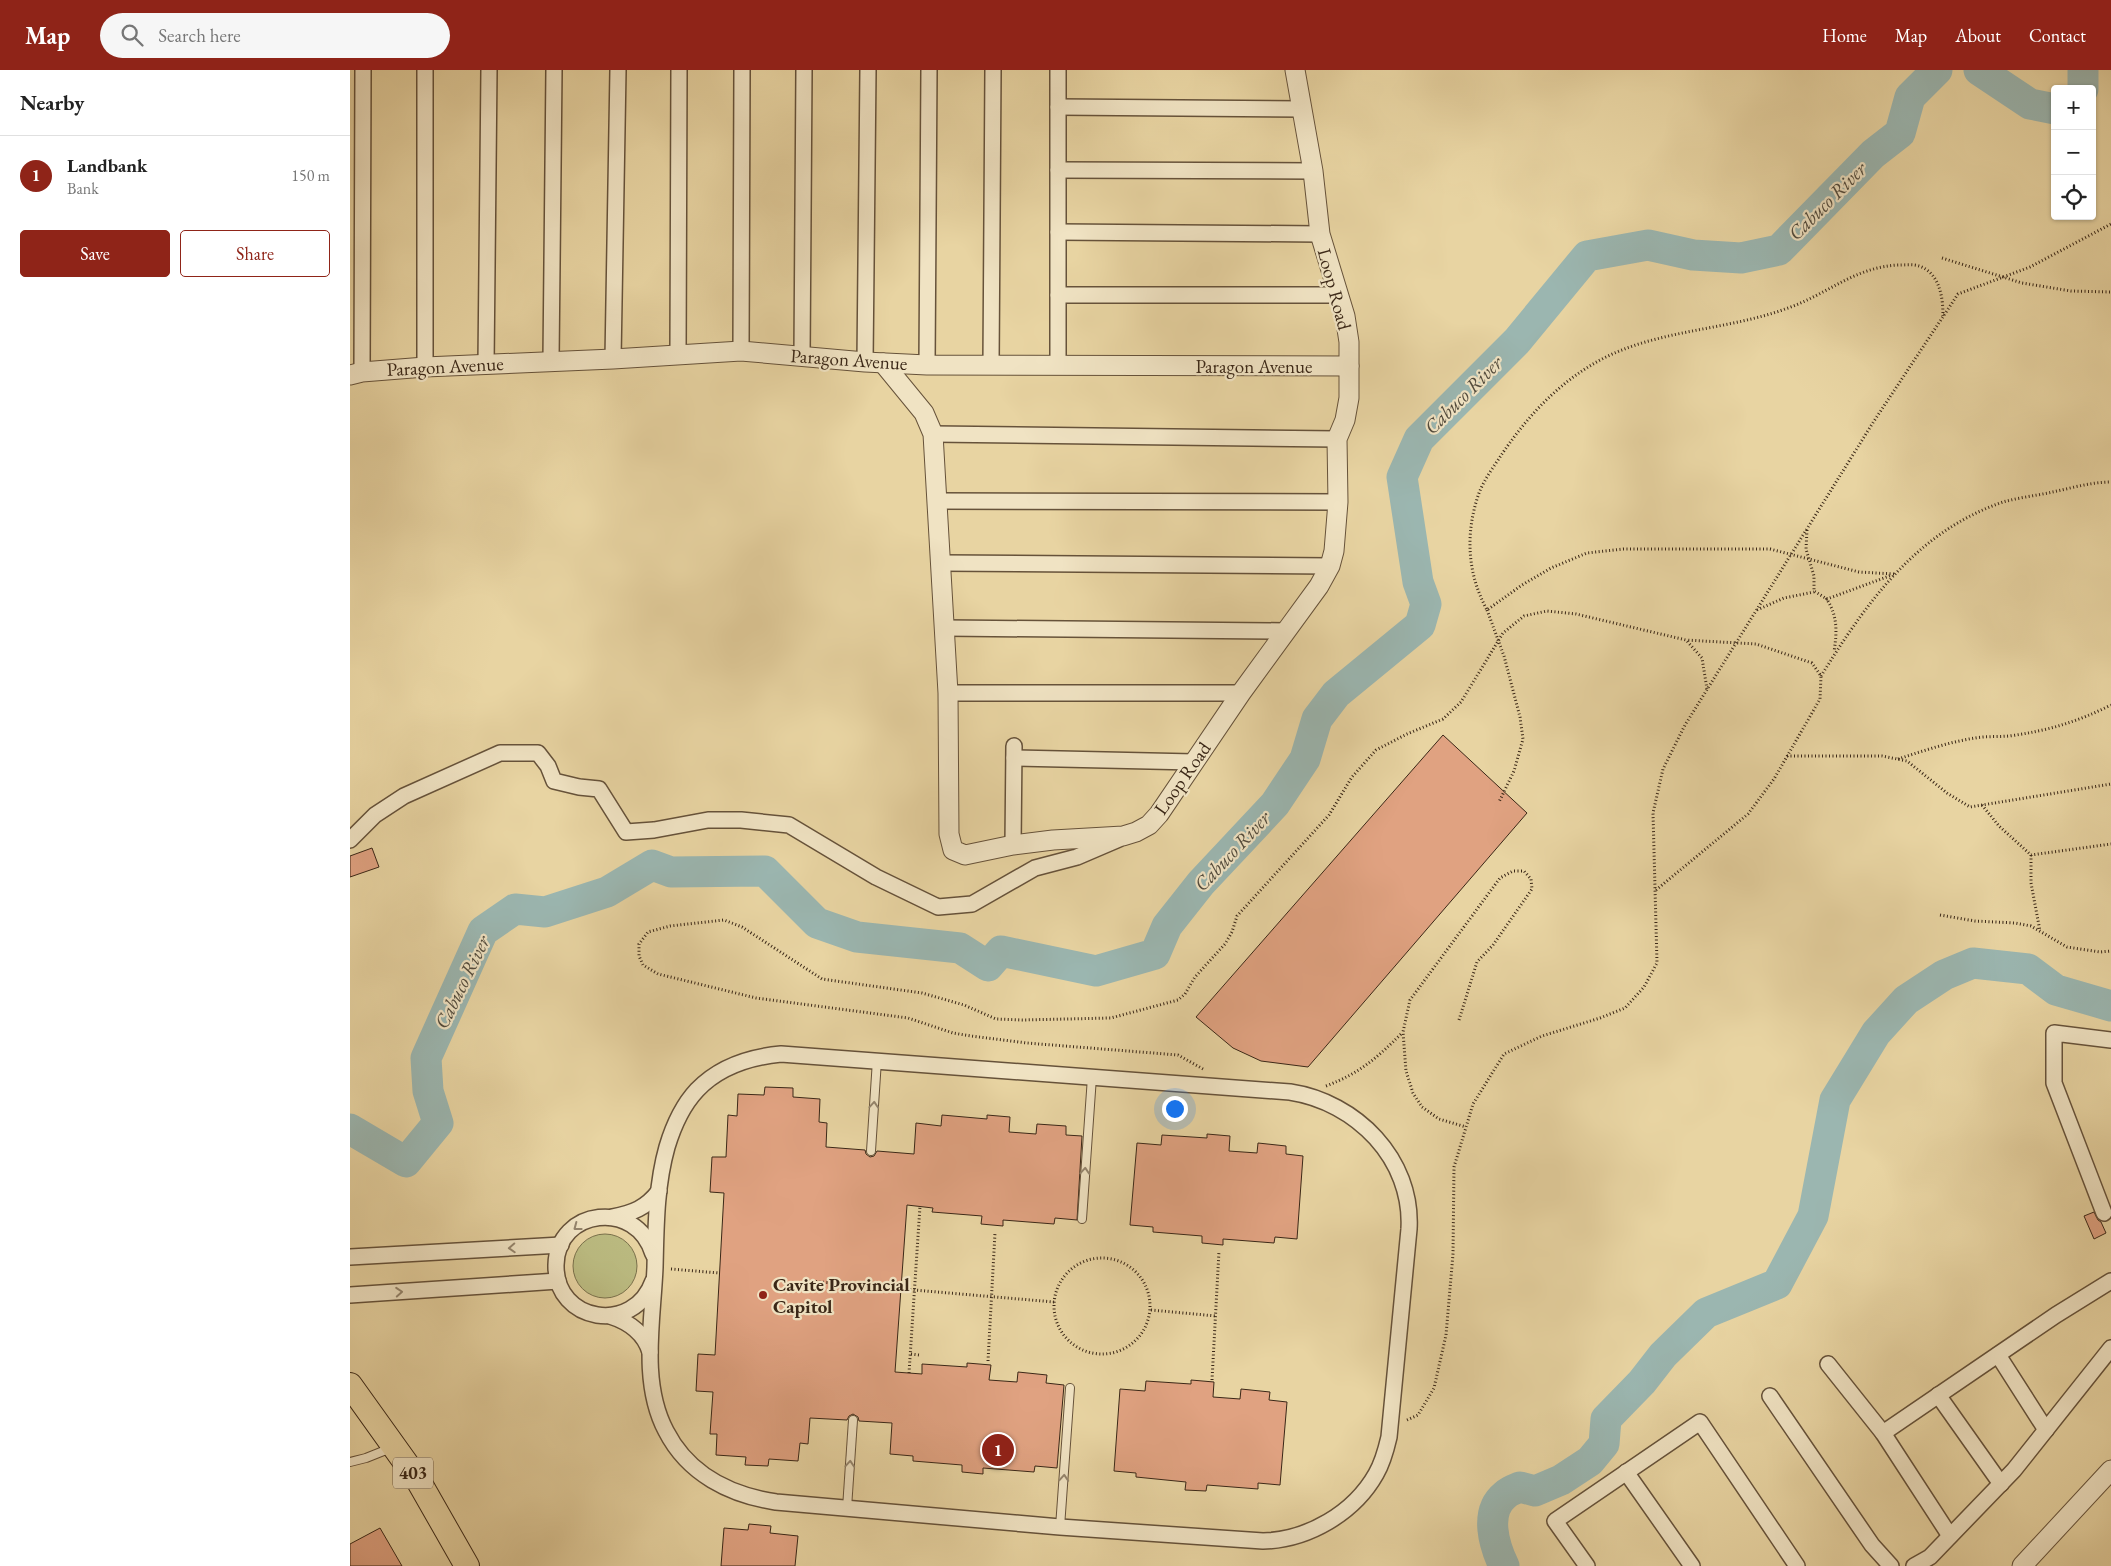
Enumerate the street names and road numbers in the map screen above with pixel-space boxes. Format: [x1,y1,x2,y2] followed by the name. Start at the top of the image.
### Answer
[1312,246,1357,333] street label: Loop Road
[790,343,908,376] street label: Paragon Avenue
[386,351,504,382] street label: Paragon Avenue
[1195,354,1313,379] street label: Paragon Avenue
[1148,737,1217,820] street label: Loop Road
[393,1458,433,1489] road number: 403

